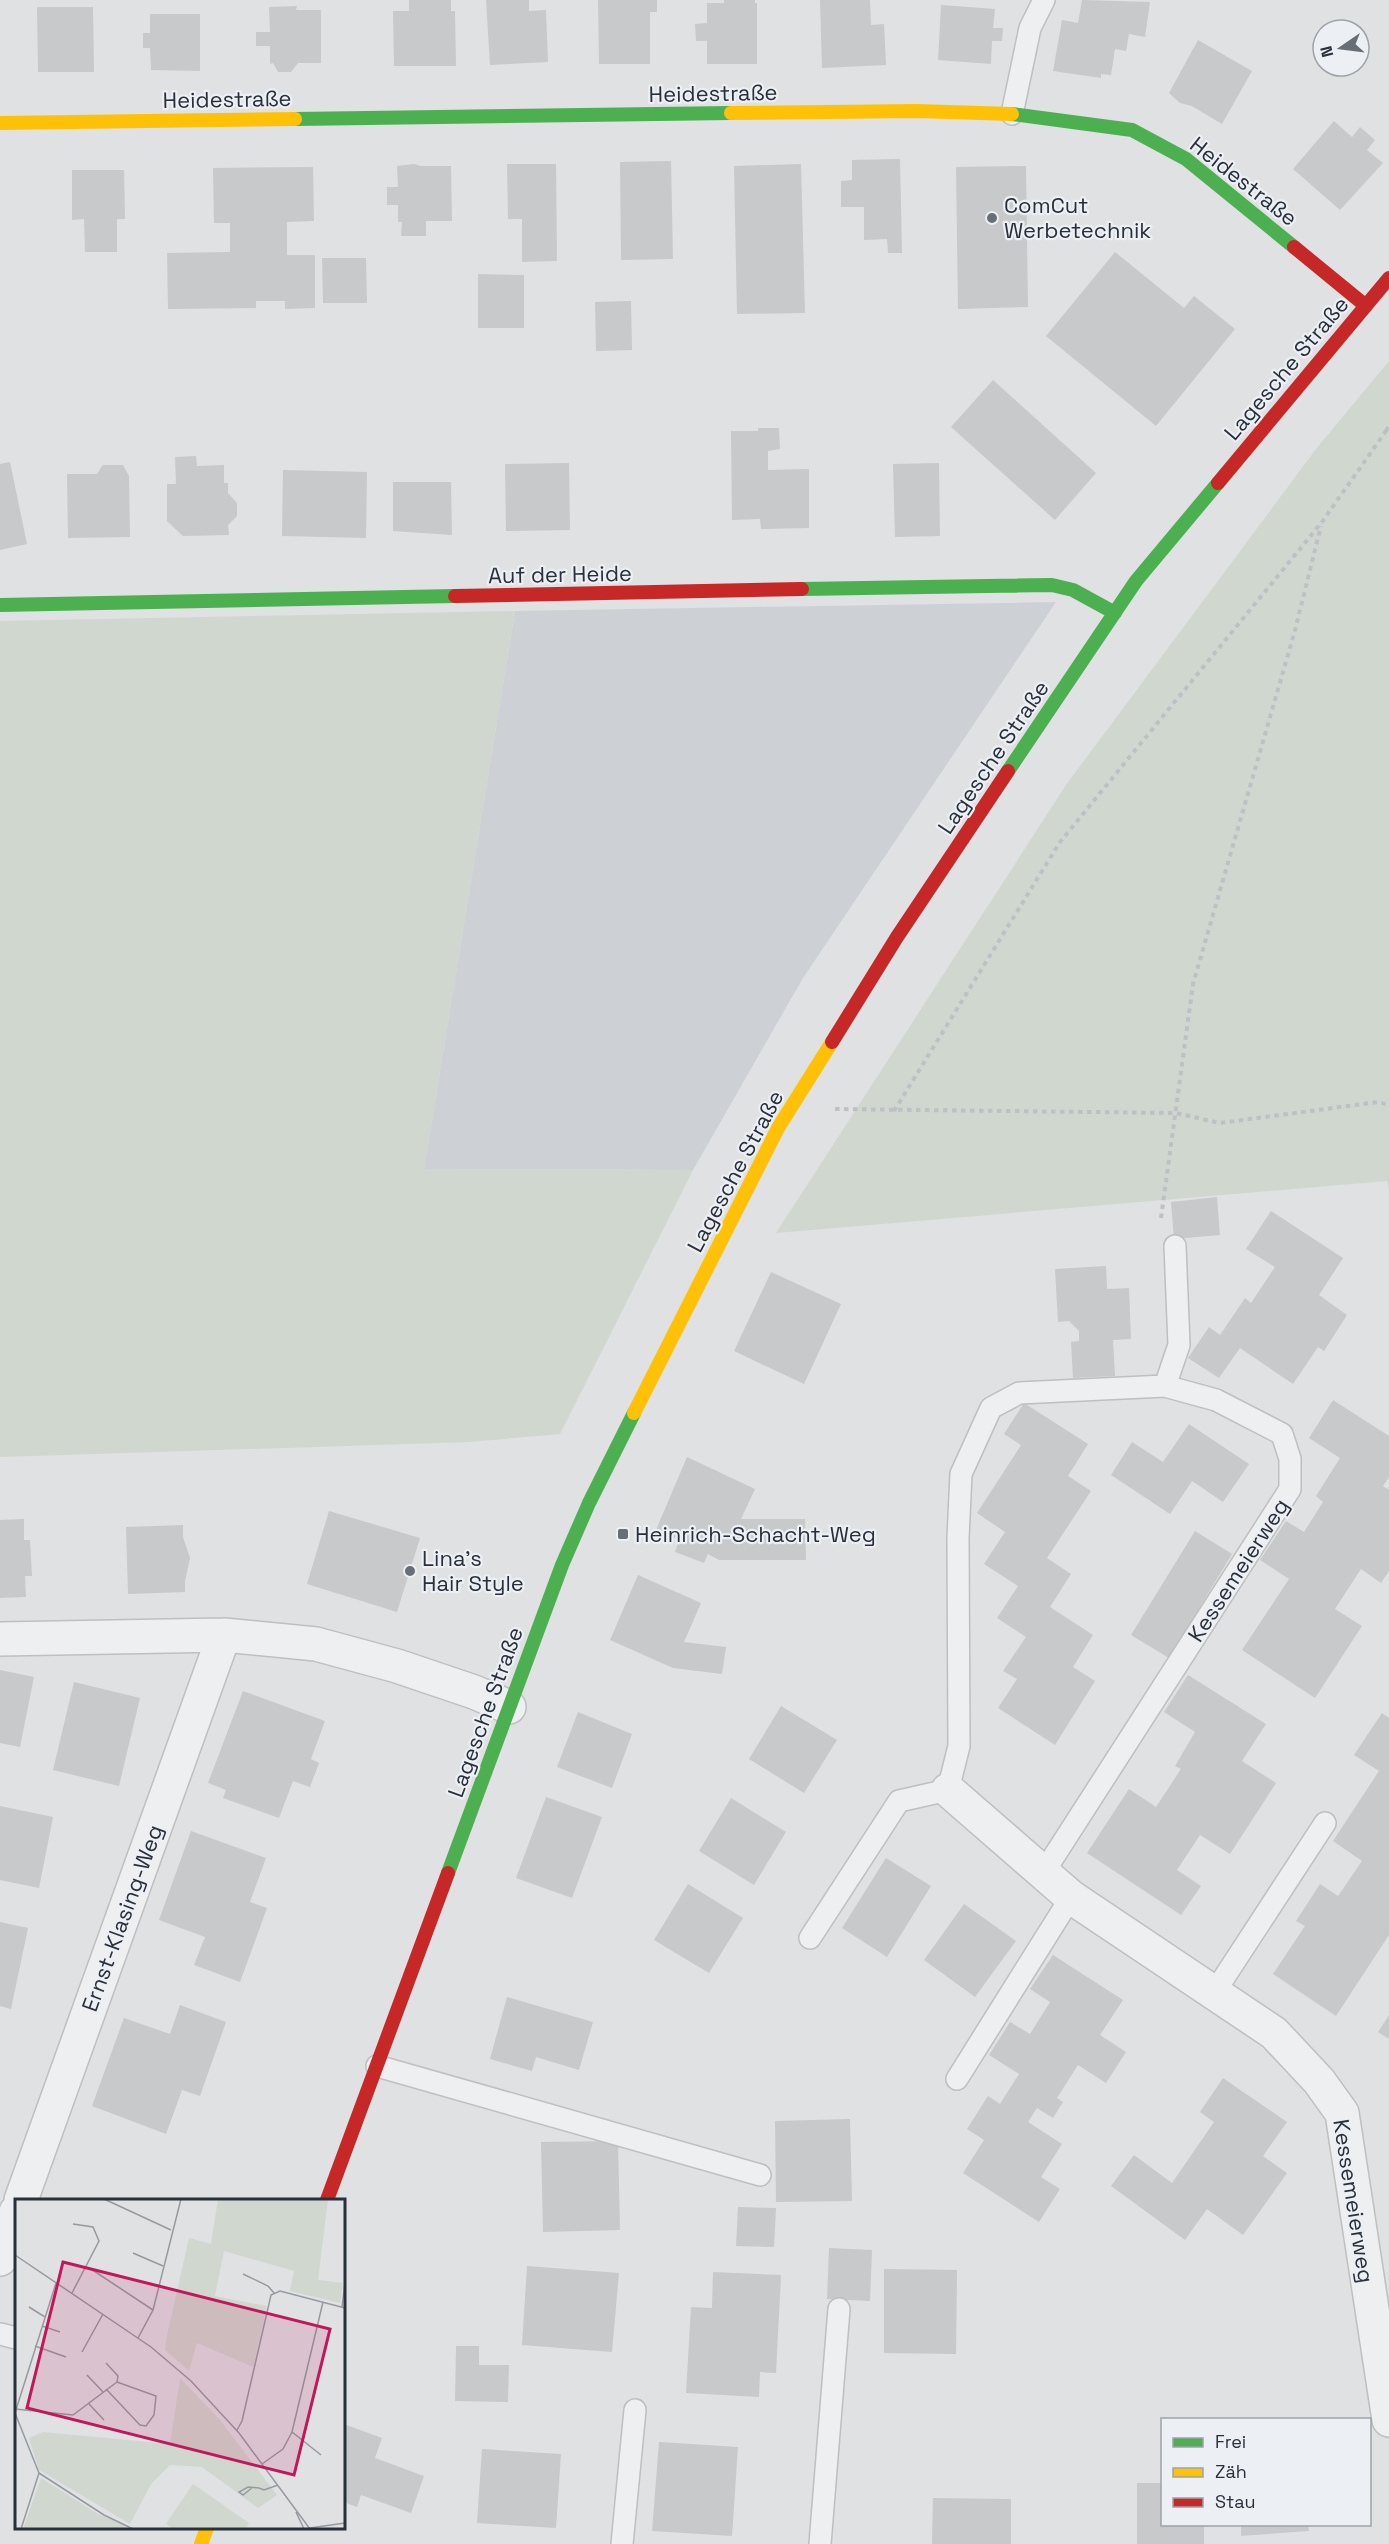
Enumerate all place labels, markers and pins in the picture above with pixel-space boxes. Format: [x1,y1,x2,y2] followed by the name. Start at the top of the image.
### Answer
[1004,191,1151,244] place label: ComCut Werbetechnik
[985,211,999,225] marker: ComCut Werbetechnik
[635,1520,876,1548] place label: Heinrich-Schacht-Weg
[616,1527,630,1541] marker: Heinrich-Schacht-Weg
[422,1544,524,1597] place label: Lina's Hair Style
[403,1564,417,1578] marker: Lina's Hair Style

